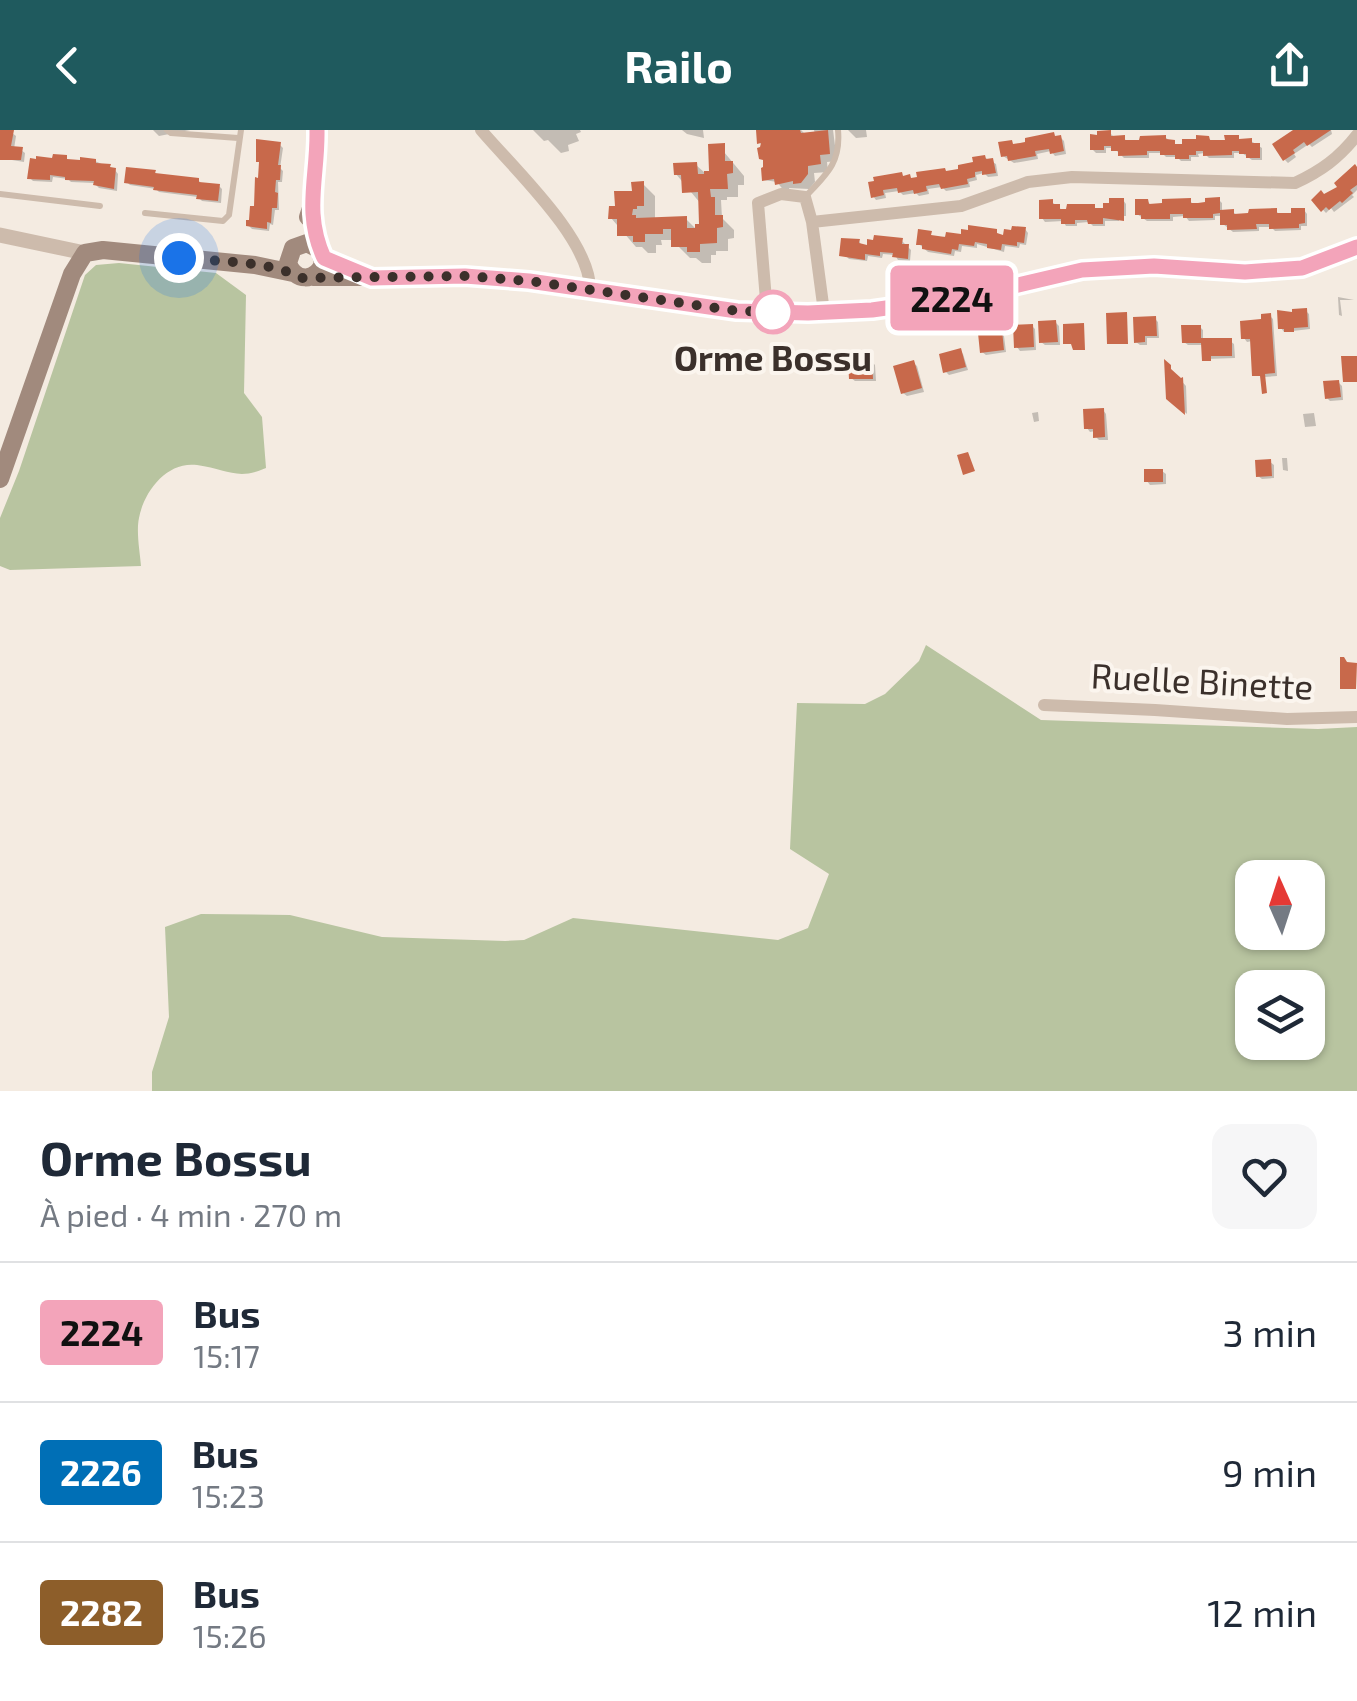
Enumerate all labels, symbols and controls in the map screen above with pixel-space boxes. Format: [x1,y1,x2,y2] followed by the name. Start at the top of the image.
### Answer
[40,38,95,93] icon: back
[624,38,733,92] text: Railo
[1262,38,1317,93] icon: share
[154,233,204,283] your location
[882,266,1022,330] line badge: 2224
[910,277,994,319] text: 2224
[752,291,794,333] marker: Orme Bossu
[674,336,872,378] place label: Orme Bossu
[1090,653,1314,707] street label: Ruelle Binette
[1235,860,1325,950] north arrow
[1235,860,1325,1060] map controls
[1235,970,1325,1060] button: layers
[1212,1124,1317,1229] button: heart
[40,1128,312,1186] text: Orme Bossu
[40,1195,342,1233] text: À pied · 4 min · 270 m
[193,1290,260,1336] text: Bus
[1223,1309,1317,1355] text: 3 min
[60,1311,143,1353] text: 2224
[193,1336,260,1374] text: 15:17
[192,1430,259,1476] text: Bus
[1222,1449,1317,1495] text: 9 min
[60,1451,142,1493] text: 2226
[192,1476,265,1514] text: 15:23
[193,1570,260,1616] text: Bus
[1207,1589,1317,1635] text: 12 min
[60,1591,143,1633] text: 2282
[193,1616,267,1654] text: 15:26

